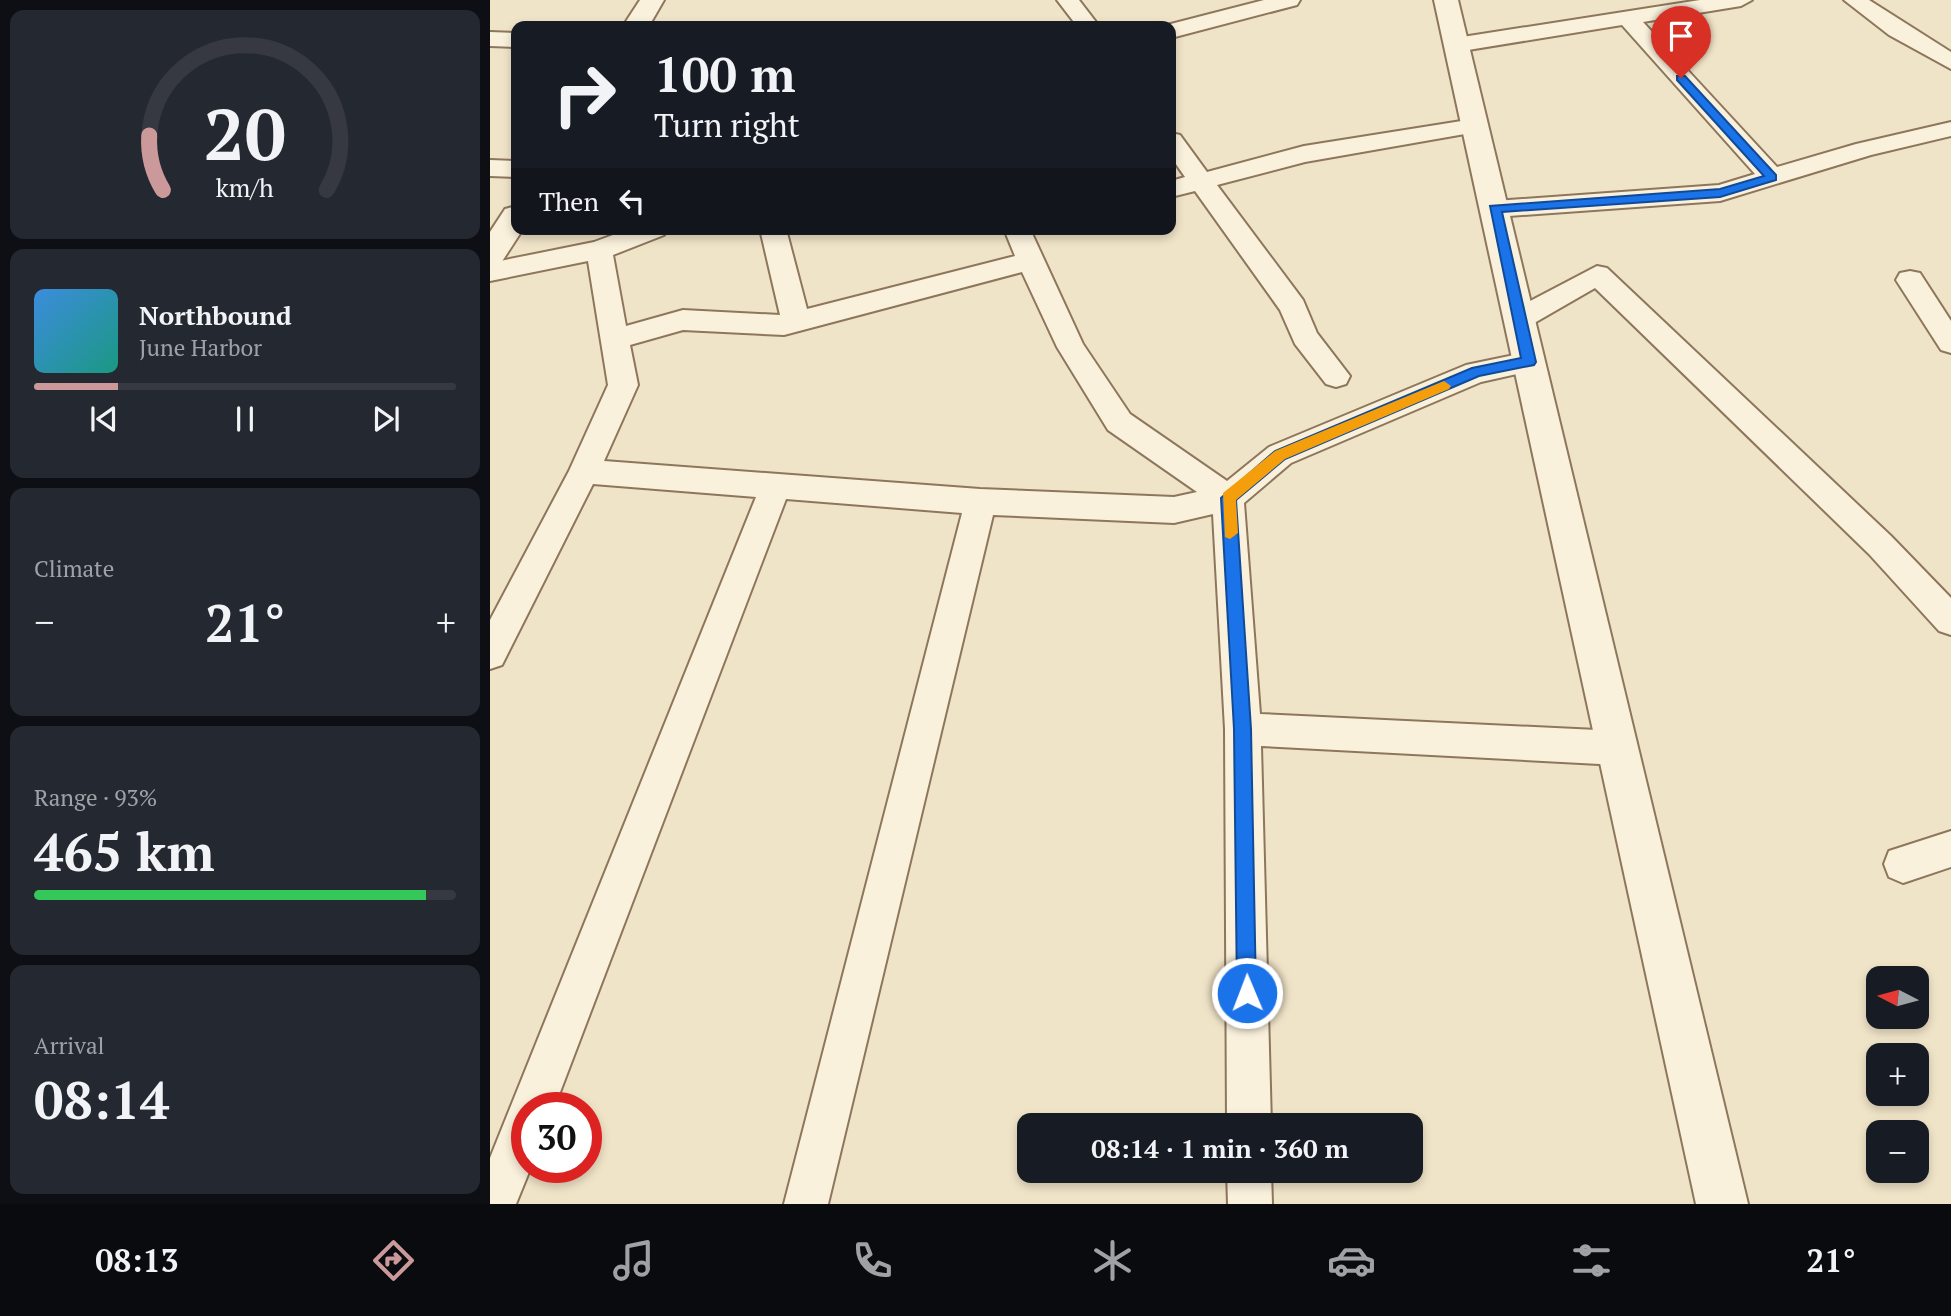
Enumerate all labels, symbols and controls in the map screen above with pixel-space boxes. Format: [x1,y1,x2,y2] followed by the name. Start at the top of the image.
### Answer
[1651,6,1711,78] pin
[1662,17,1700,55] icon: arrive
[654,41,796,106] text: 100 m
[539,49,630,140] icon: right
[204,85,286,182] text: 20
[654,104,800,146] text: Turn right
[216,171,274,204] text: km/h
[613,182,651,220] icon: left
[539,184,599,218] text: Then
[139,298,292,332] text: Northbound
[139,332,262,363] text: June Harbor
[85,400,123,438] icon: previous
[226,400,264,438] icon: pause
[367,400,405,438] icon: next
[34,553,114,584] text: Climate
[205,588,285,657] text: 21°
[34,597,54,647] text: −
[436,597,456,647] text: +
[34,782,157,813] text: Range · 93%
[34,817,215,886] text: 465 km
[1210,956,1284,1030] position arrow
[1866,966,1928,1029] north arrow
[1866,966,1929,1183] map controls
[34,1030,105,1061] text: Arrival
[1866,1043,1929,1106] button: +
[34,1065,169,1134] text: 08:14
[511,1092,602,1183] speed limit sign: 30
[1866,1120,1929,1183] button: −
[1091,1131,1349,1165] text: 08:14 · 1 min · 360 m
[369,1236,418,1285] icon: directions
[609,1236,658,1285] icon: music
[848,1236,897,1285] icon: phone
[1088,1236,1137,1285] icon: climate
[1327,1236,1376,1285] icon: car
[1567,1236,1616,1285] icon: filters
[95,1239,179,1281] text: 08:13
[1806,1239,1856,1281] text: 21°

